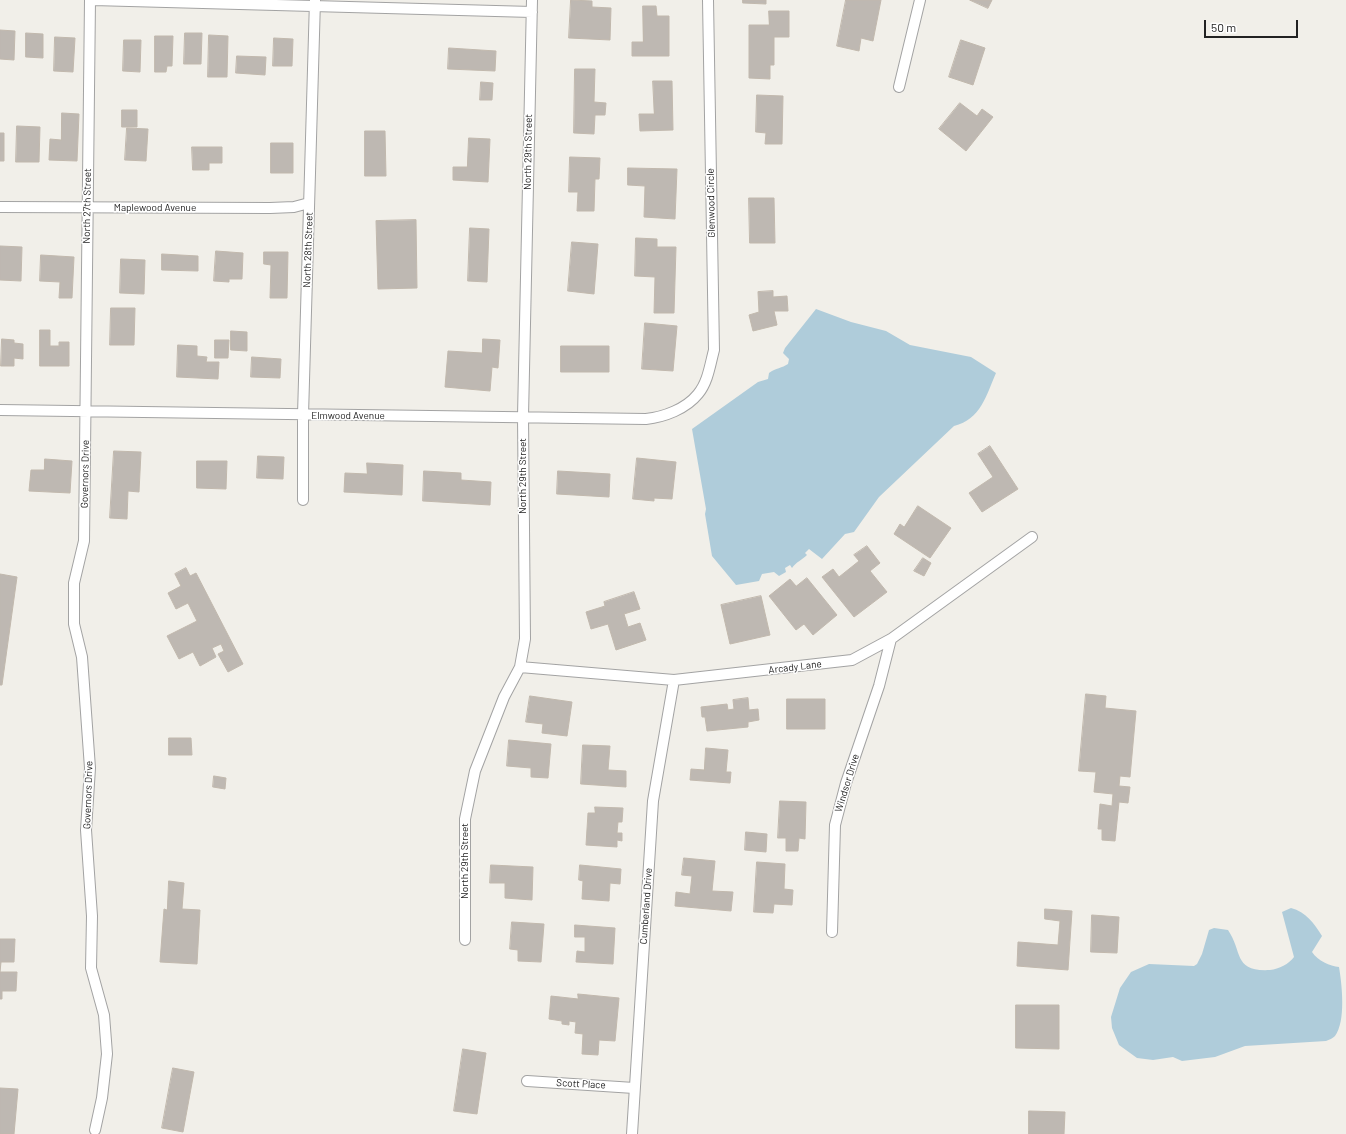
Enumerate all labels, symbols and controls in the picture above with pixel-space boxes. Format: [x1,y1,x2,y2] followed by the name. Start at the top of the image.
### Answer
[1206,12,1300,38] scale bar
[1211,20,1236,34] text: 50 m
[521,114,535,190] street label: North 29th Street
[80,168,94,244] street label: North 27th Street
[704,168,718,238] street label: Glenwood Circle
[114,202,196,214] street label: Maplewood Avenue
[301,212,315,288] street label: North 28th Street
[311,410,385,422] street label: Elmwood Avenue
[517,438,529,514] street label: North 29th Street
[78,440,92,508] street label: Governors Drive
[768,658,822,676] street label: Arcady Lane
[832,752,862,814] street label: Windsor Drive
[81,761,95,829] street label: Governors Drive
[459,823,471,899] street label: North 29th Street
[637,867,655,945] street label: Cumberland Drive
[556,1077,606,1091] street label: Scott Place

